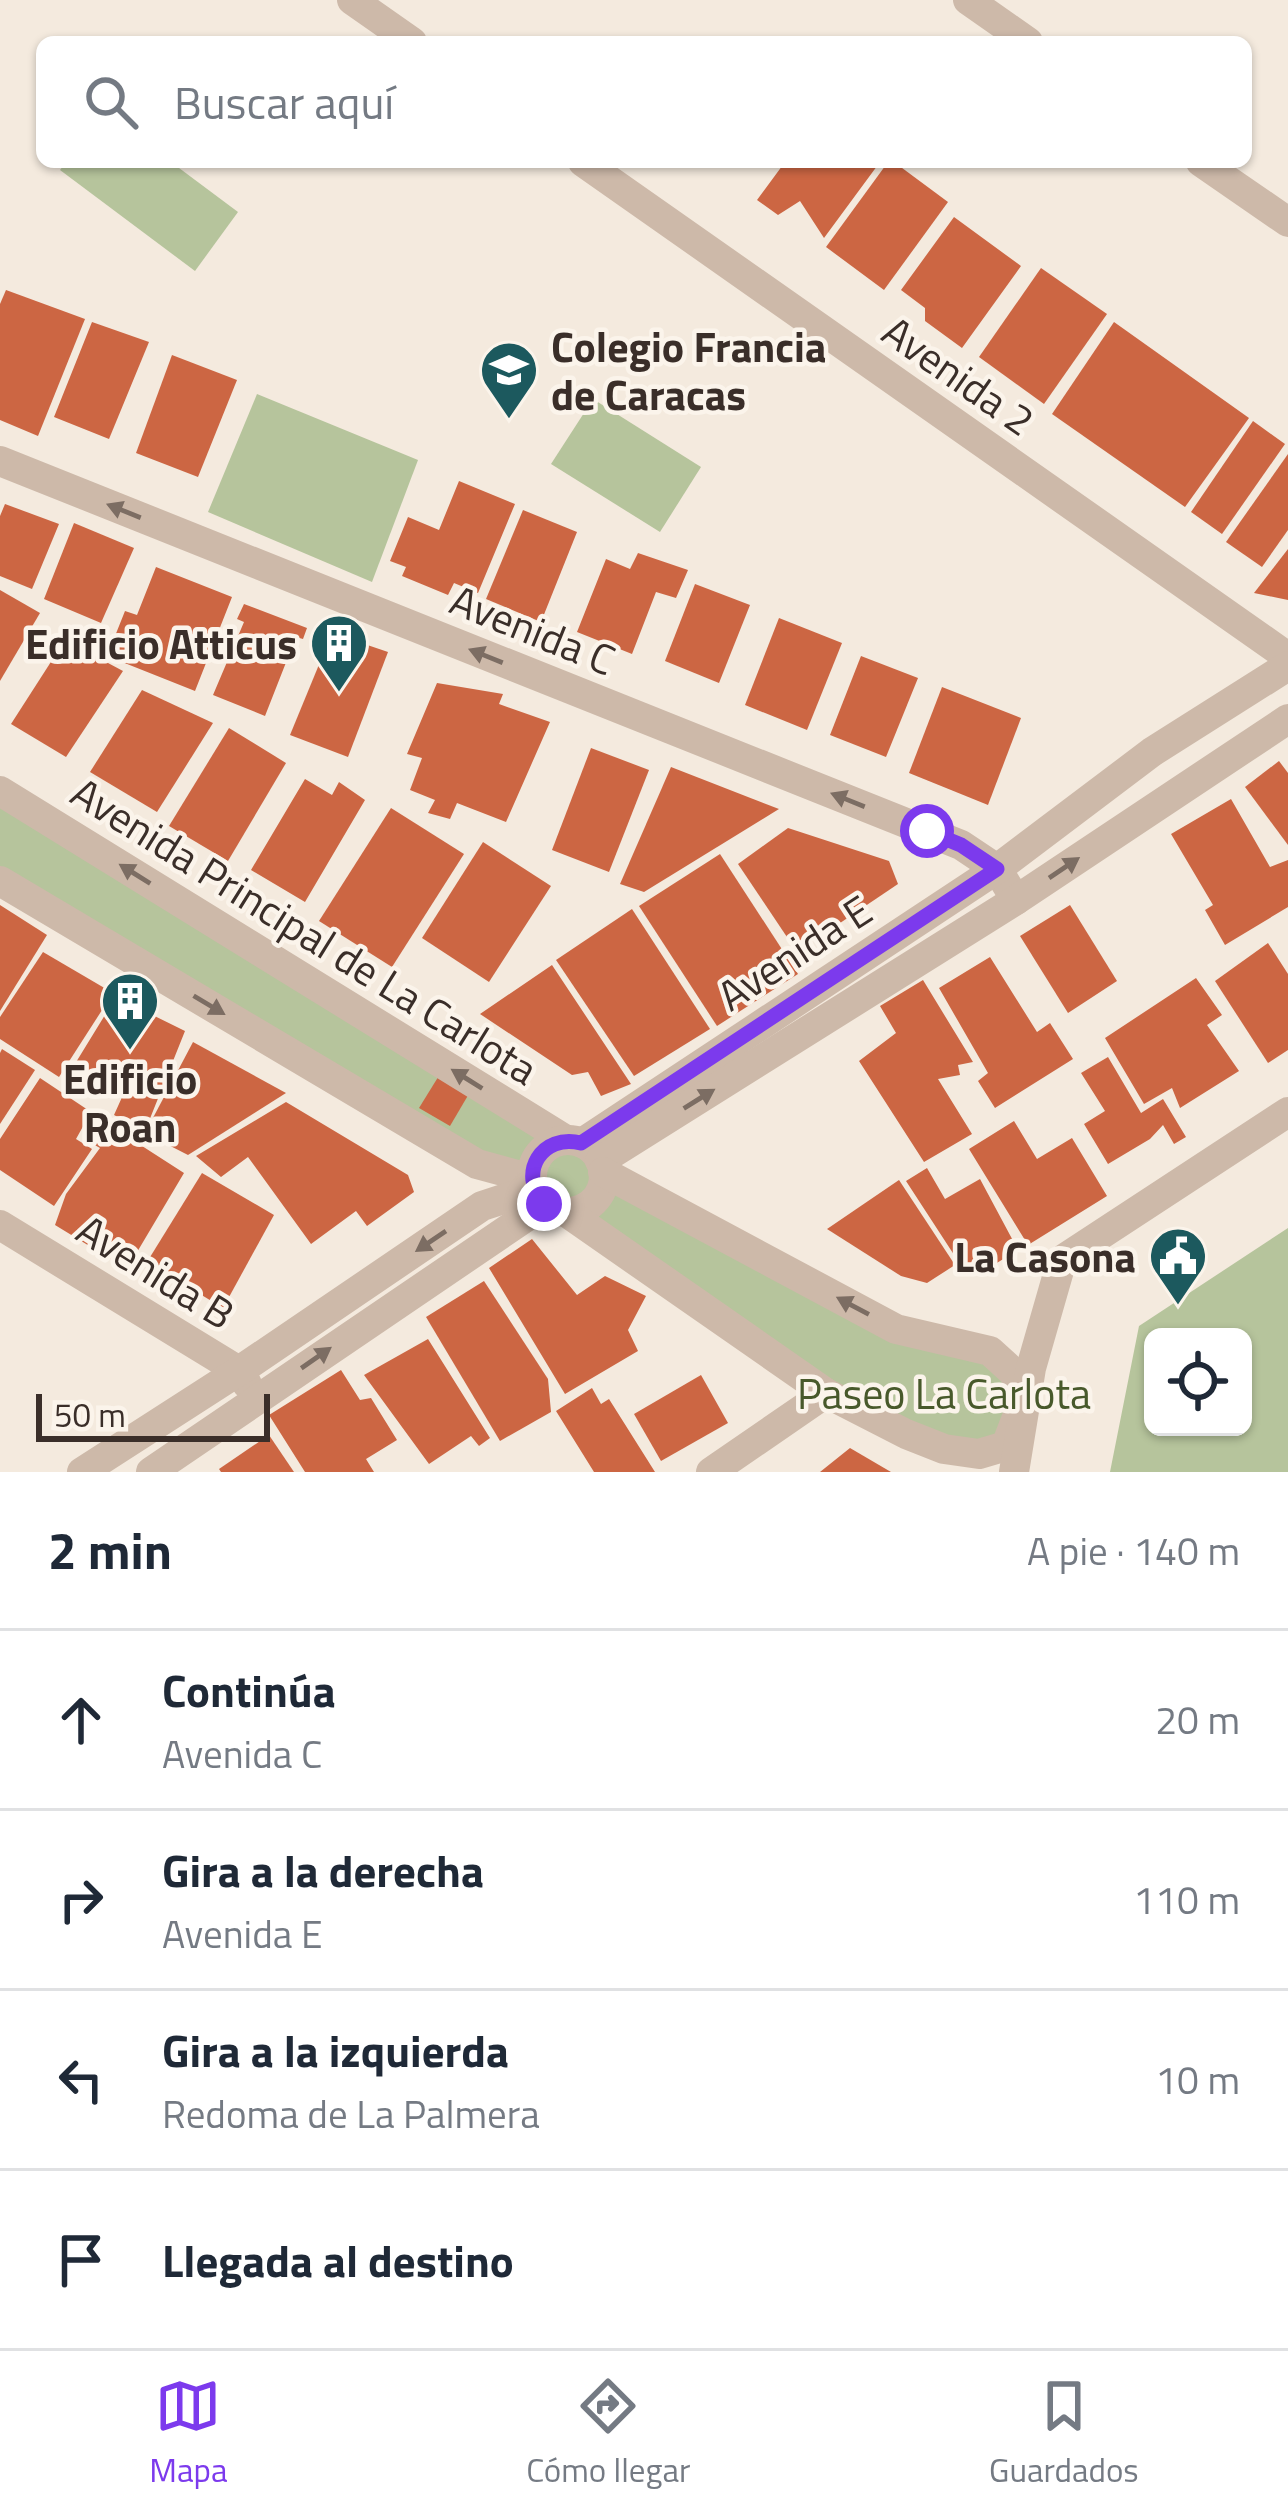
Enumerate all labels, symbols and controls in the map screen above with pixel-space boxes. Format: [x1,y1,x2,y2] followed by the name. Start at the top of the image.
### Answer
[36,36,1252,168] search box
[174,68,394,136] text: Buscar aquí
[78,69,144,135] icon: search
[870,299,1048,451] street label: Avenida 2
[551,314,826,426] place label: Colegio Francia de Caracas
[478,339,540,421] school or university icon: Colegio Francia de Caracas
[105,501,141,520] one-way arrow
[441,567,625,691] street label: Avenida C
[25,611,297,675] place label: Edificio Atticus
[308,612,370,694] building icon: Edificio Atticus
[468,645,504,664] one-way arrow
[59,760,551,1100] street label: Avenida Principal de La Carlota
[830,790,866,809] one-way arrow
[900,804,954,858] route start
[1048,857,1081,880] one-way arrow
[118,864,152,885] one-way arrow
[704,878,884,1026] street label: Avenida E
[99,970,161,1052] building icon: Edificio Roan
[192,994,226,1015] one-way arrow
[63,1046,197,1158] place label: Edificio Roan
[450,1069,483,1091] one-way arrow
[683,1088,715,1110] one-way arrow
[517,1177,571,1231] route end
[65,1197,247,1345] street label: Avenida B
[954,1224,1136,1288] place label: La Casona
[1147,1225,1209,1307] public building icon: La Casona
[415,1229,447,1252] one-way arrow
[836,1296,871,1317] one-way arrow
[1144,1328,1252,1436] map controls
[1144,1328,1252,1436] button: locate
[300,1347,333,1370] one-way arrow
[797,1361,1091,1425] park label: Paseo La Carlota
[36,1388,270,1441] scale bar
[54,1390,126,1440] text: 50 m
[48,1511,172,1589] text: 2 min
[1027,1521,1240,1580] text: A pie · 140 m
[162,1656,336,1724] text: Continúa
[48,1687,114,1753] icon: ahead
[1155,1690,1240,1749] text: 20 m
[162,1724,322,1783] text: Avenida C
[162,1836,484,1904] text: Gira a la derecha
[48,1867,114,1933] icon: right
[1133,1870,1240,1929] text: 110 m
[162,1904,322,1963] text: Avenida E
[162,2016,509,2084] text: Gira a la izquierda
[48,2047,114,2113] icon: left
[1155,2050,1240,2109] text: 10 m
[162,2084,540,2143] text: Redoma de La Palmera
[162,2226,514,2294] text: Llegada al destino
[48,2227,114,2293] icon: arrive
[149,2373,228,2495] tab: Mapa
[526,2373,690,2495] tab: Cómo llegar
[989,2373,1139,2495] tab: Guardados

